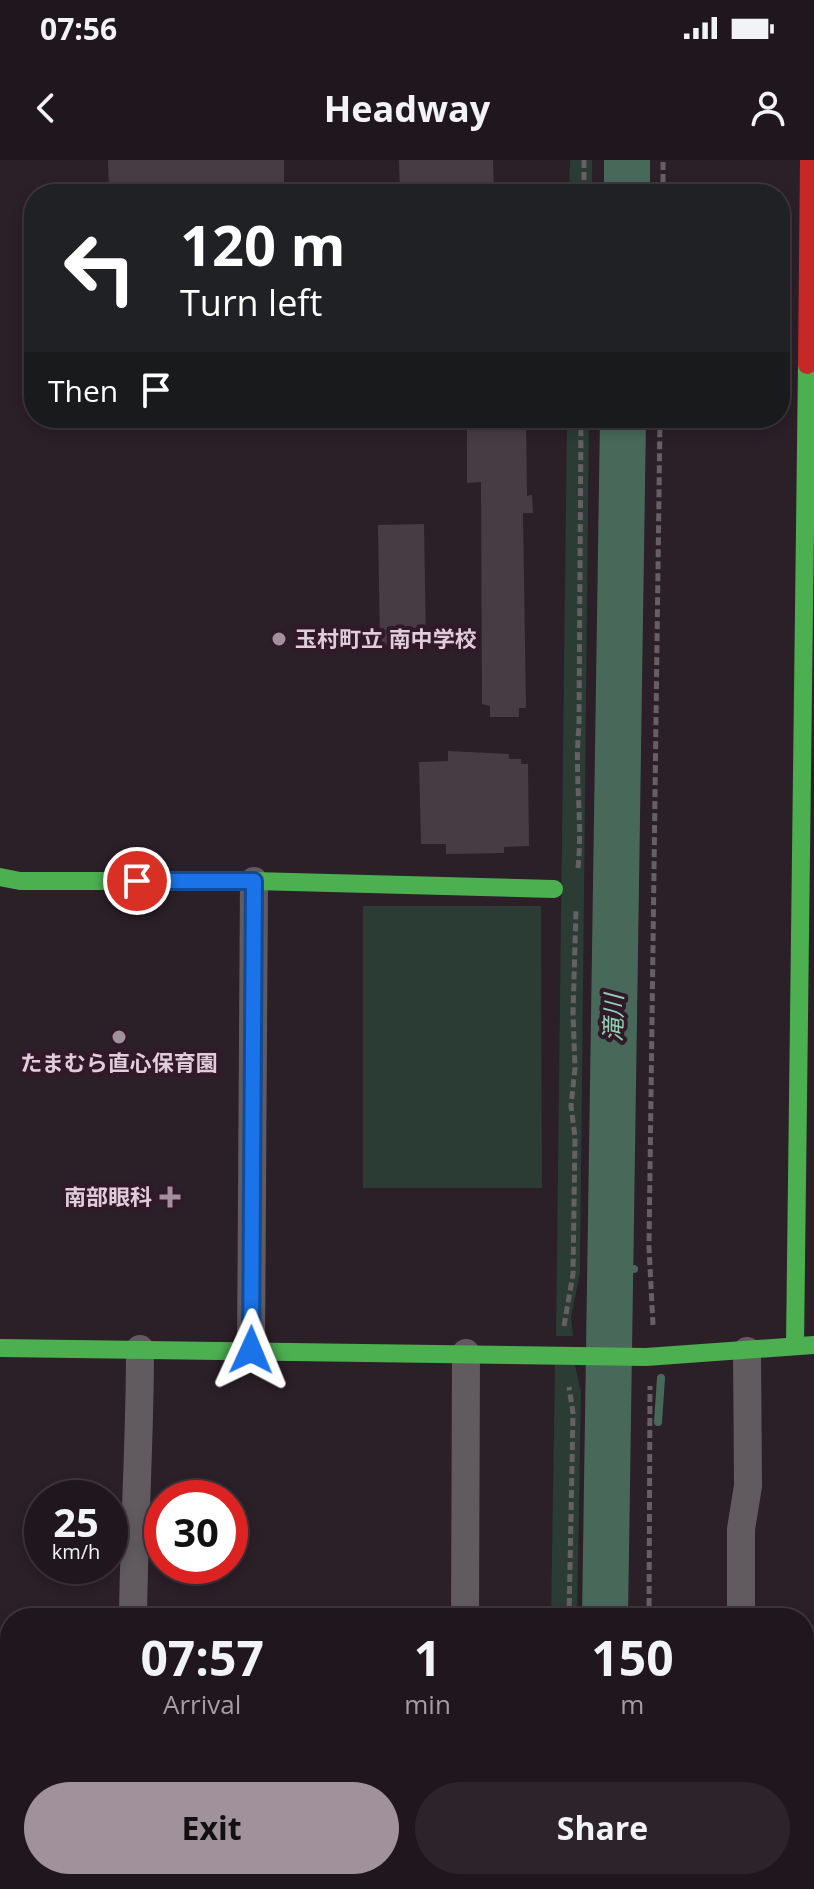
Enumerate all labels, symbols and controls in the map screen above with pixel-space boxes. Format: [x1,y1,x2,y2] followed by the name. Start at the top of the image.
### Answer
[40,8,117,49] text: 07:56
[324,84,490,133] text: Headway
[24,86,68,130] icon: back
[746,86,790,130] icon: person
[180,206,346,282] text: 120 m
[48,216,152,320] icon: left
[180,278,322,327] text: Turn left
[134,368,178,412] icon: arrive
[48,370,118,411] text: Then
[295,623,477,653] place label: 玉村町立 南中学校
[270,630,288,648] marker: 玉村町立 南中学校
[103,847,171,915] pin
[115,859,159,903] icon: arrive
[596,991,629,1042] water label: 滝川
[110,1028,128,1046] marker: たまむら直心保育園
[20,1047,218,1077] place label: たまむら直心保育園
[64,1181,152,1211] place label: 南部眼科
[159,1186,181,1208] marker: 南部眼科
[209,1308,293,1392] position arrow
[144,1480,248,1584] speed limit sign: 30
[53,1494,99,1549] text: 25
[52,1538,100,1565] text: km/h
[140,1625,264,1690] text: 07:57
[414,1625,441,1690] text: 1
[591,1625,674,1690] text: 150
[163,1686,241,1722] text: Arrival
[404,1686,451,1722] text: min
[620,1686,644,1722] text: m
[24,1782,399,1874] button: Exit
[415,1782,790,1874] button: Share

